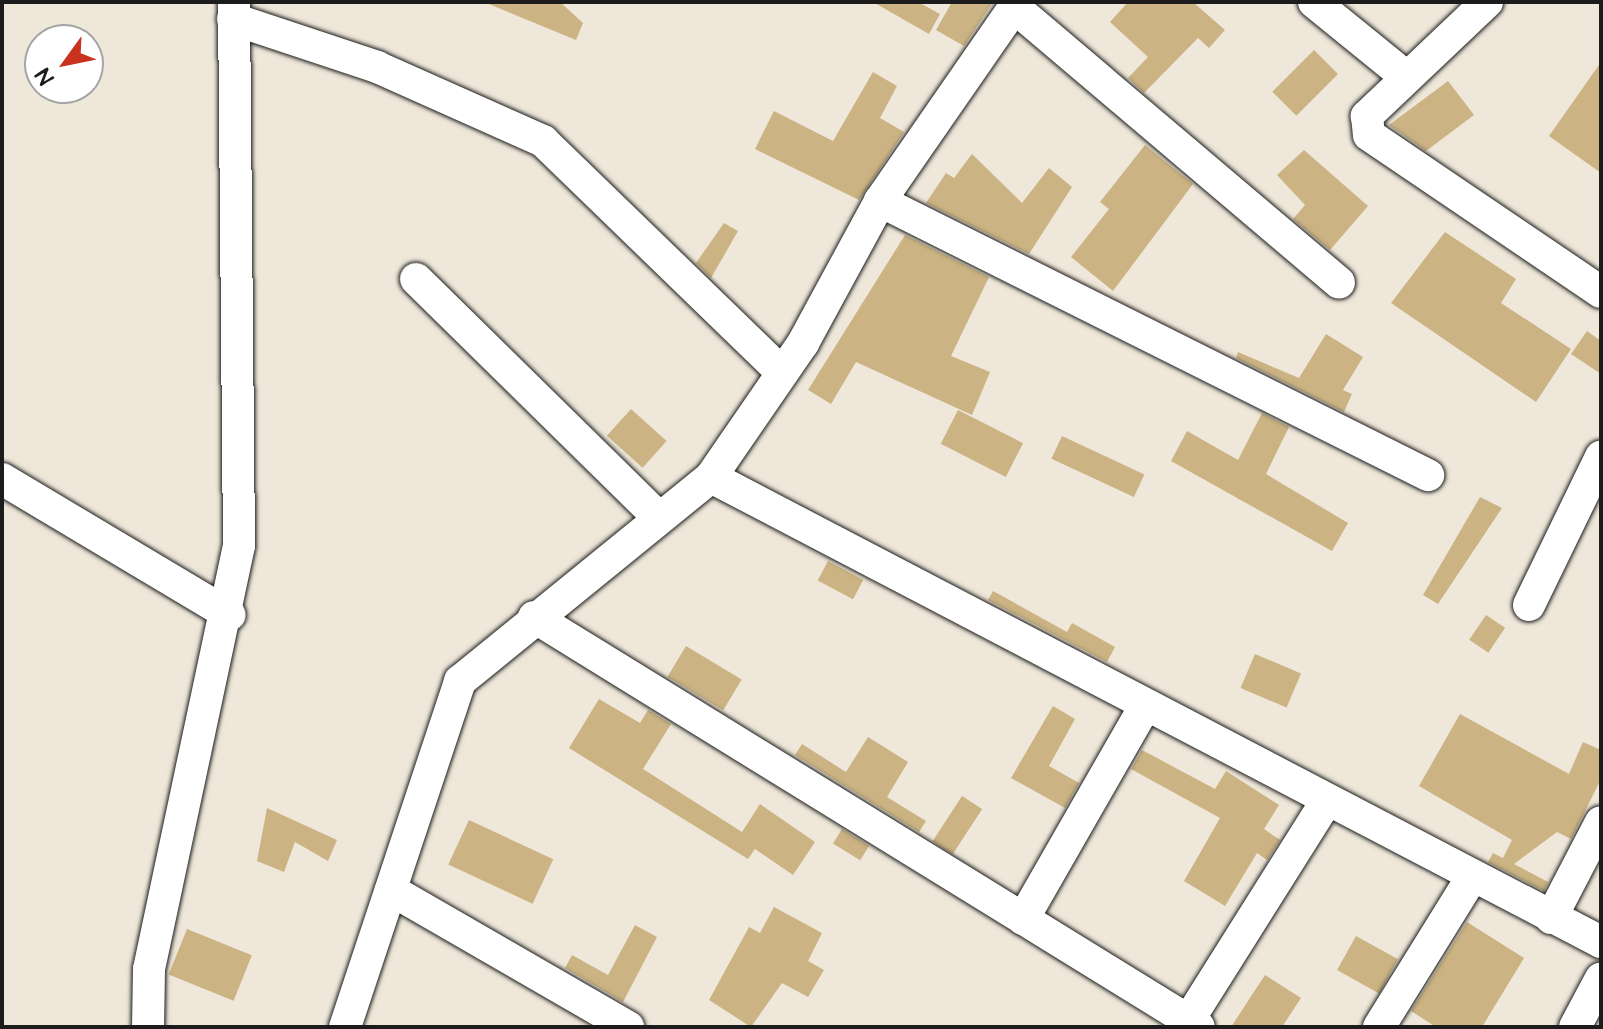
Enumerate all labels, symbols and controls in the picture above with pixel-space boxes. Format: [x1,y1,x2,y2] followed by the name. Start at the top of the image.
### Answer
[24,24,104,104] north arrow
[28,62,62,90] text: N

